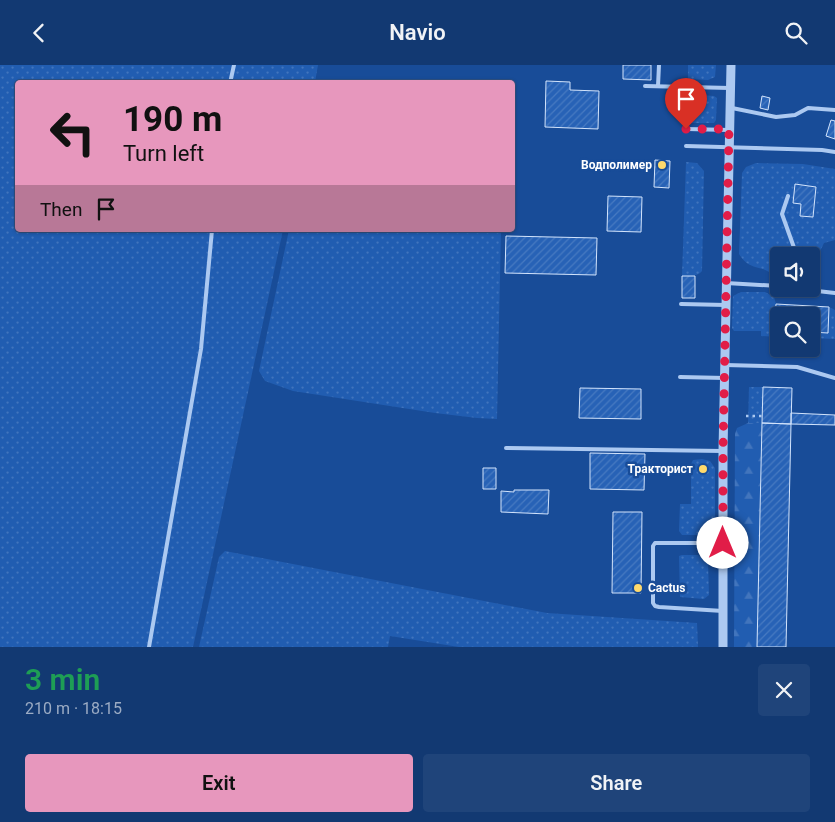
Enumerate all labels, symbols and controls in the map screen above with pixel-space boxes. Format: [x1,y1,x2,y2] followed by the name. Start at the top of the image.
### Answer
[25,19,53,47] icon: back
[782,19,810,47] icon: search
[389,20,446,45] text: Navio
[665,78,707,129] pin
[672,85,700,113] icon: arrive
[123,99,222,140] text: 190 m
[40,100,105,165] icon: left
[123,141,204,166] text: Turn left
[581,158,652,172] place label: Водполимер
[656,159,668,171] marker: Водполимер
[92,195,120,223] icon: arrive
[40,198,82,221] text: Then
[770,247,820,357] map controls
[770,247,820,297] button: sound
[770,307,820,357] button: search
[628,462,693,476] place label: Тракторист
[697,463,709,475] marker: Тракторист
[696,516,748,568] position arrow
[648,581,685,595] place label: Cactus
[632,582,644,594] marker: Cactus
[25,662,100,697] text: 3 min
[758,664,810,716] button: close
[25,699,122,718] text: 210 m · 18:15
[25,754,413,812] button: Exit
[423,754,810,812] button: Share

